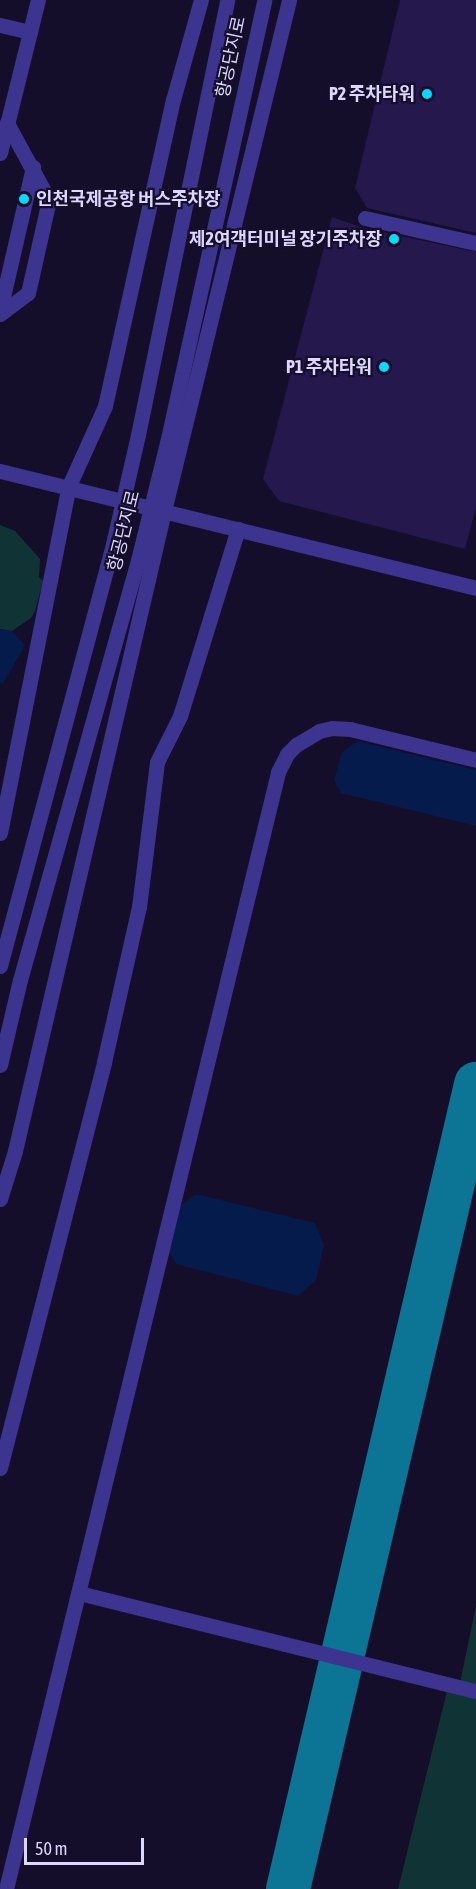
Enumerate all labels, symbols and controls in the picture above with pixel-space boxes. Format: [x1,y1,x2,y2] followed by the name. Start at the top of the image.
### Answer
[212,14,250,100] street label: 항공단지로
[329,83,415,105] place label: P2 주차타워
[420,87,434,101] marker: P2 주차타워
[36,188,221,210] place label: 인천국제공항 버스주차장
[17,192,31,206] marker: 인천국제공항 버스주차장
[189,228,382,250] place label: 제2여객터미널 장기주차장
[387,232,401,246] marker: 제2여객터미널 장기주차장
[286,356,372,378] place label: P1 주차타워
[377,360,391,374] marker: P1 주차타워
[104,488,144,574] street label: 항공단지로
[27,1826,147,1864] scale bar
[35,1838,67,1859] text: 50 m

